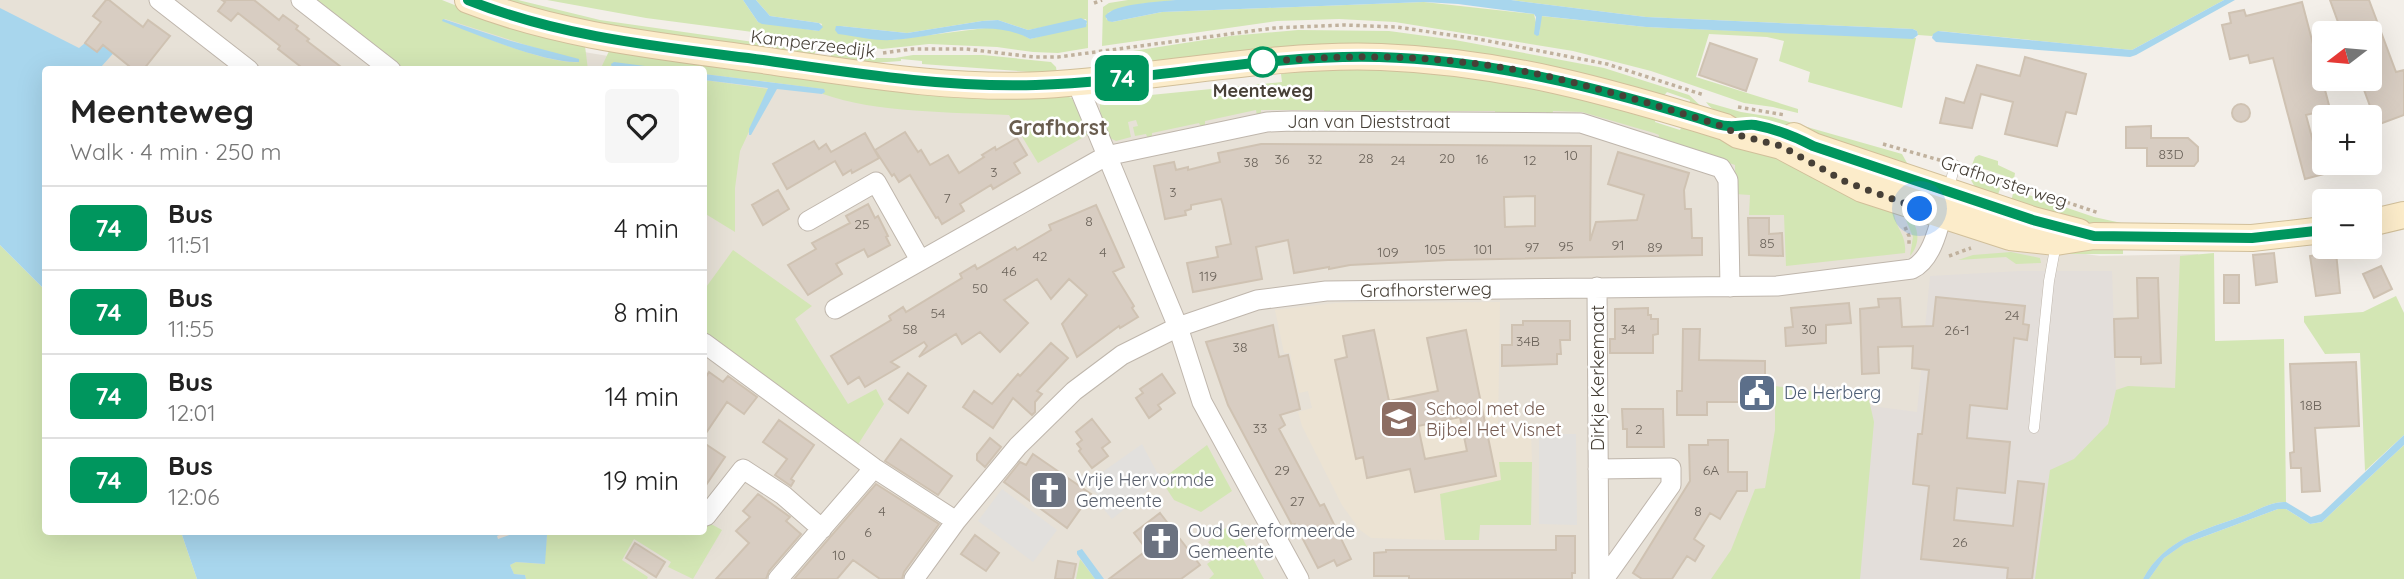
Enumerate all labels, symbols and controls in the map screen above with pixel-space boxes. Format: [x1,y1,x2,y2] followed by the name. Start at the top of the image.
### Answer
[2312,21,2382,91] north arrow
[2312,21,2382,259] map controls
[749,24,877,63] street label: Kamperzeedijk
[1248,47,1278,77] marker: Meenteweg
[1090,55,1154,101] line badge: 74
[1109,63,1135,93] text: 74
[1213,79,1313,102] place label: Meenteweg
[605,89,679,163] button: heart
[70,90,254,131] text: Meenteweg
[2312,105,2382,175] button: +
[1287,110,1451,133] street label: Jan van Dieststraat
[1008,114,1108,140] district label: Grafhorst
[70,137,281,166] text: Walk · 4 min · 250 m
[2159,145,2183,163] house number: 83D
[1564,146,1578,164] house number: 10
[1358,149,1374,167] house number: 28
[1439,149,1455,167] house number: 20
[1275,150,1290,168] house number: 36
[1307,150,1323,168] house number: 32
[1476,150,1489,168] house number: 16
[1938,150,2070,213] street label: Grafhorsterweg
[1391,151,1405,169] house number: 24
[1524,151,1537,169] house number: 12
[1244,153,1258,171] house number: 38
[990,163,998,181] house number: 3
[1169,183,1177,201] house number: 3
[943,189,951,207] house number: 7
[2312,189,2382,259] button: −
[1902,191,1937,226] your location
[168,197,213,230] text: Bus
[614,212,679,245] text: 4 min
[1085,212,1093,230] house number: 8
[95,213,122,243] text: 74
[854,215,870,233] house number: 25
[168,230,210,259] text: 11:51
[1759,234,1775,252] house number: 85
[1611,236,1625,254] house number: 91
[1558,237,1574,255] house number: 95
[1525,238,1539,256] house number: 97
[1647,238,1663,256] house number: 89
[1424,240,1446,258] house number: 105
[1474,240,1492,258] house number: 101
[1099,243,1107,261] house number: 4
[1377,243,1399,261] house number: 109
[1032,247,1048,265] house number: 42
[1002,262,1017,280] house number: 46
[1199,267,1217,285] house number: 119
[1360,277,1492,302] street label: Grafhorsterweg
[972,279,988,297] house number: 50
[168,281,213,314] text: Bus
[614,296,679,329] text: 8 min
[95,297,122,327] text: 74
[930,304,946,322] house number: 54
[1586,305,1609,451] street label: Dirkje Kerkemaat
[2005,306,2019,324] house number: 24
[168,314,214,343] text: 11:55
[902,320,918,338] house number: 58
[1621,320,1635,338] house number: 34
[1801,320,1817,338] house number: 30
[1944,321,1970,339] house number: 26-1
[1516,332,1540,350] house number: 34B
[1233,338,1247,356] house number: 38
[168,365,213,398] text: Bus
[1736,372,1778,414] public building icon: De Herberg
[605,380,679,413] text: 14 min
[95,381,122,411] text: 74
[1784,381,1881,404] place label: De Herberg
[2300,396,2322,414] house number: 18B
[1426,397,1562,441] place label: School met de Bijbel Het Visnet
[168,398,216,427] text: 12:01
[1378,398,1420,440] school or university icon: School met de Bijbel Het Visnet
[1253,419,1267,437] house number: 33
[1635,420,1643,438] house number: 2
[168,449,213,482] text: Bus
[1274,461,1290,479] house number: 29
[1703,461,1719,479] house number: 6A
[603,464,679,497] text: 19 min
[95,465,122,495] text: 74
[1076,468,1214,512] place label: Vrije Hervormde Gemeente
[1028,469,1070,511] church icon: Vrije Hervormde Gemeente
[168,482,220,511] text: 12:06
[1290,492,1304,510] house number: 27
[878,502,886,520] house number: 4
[1694,502,1702,520] house number: 8
[1188,519,1355,563] place label: Oud Gereformeerde Gemeente
[1140,520,1182,562] church icon: Oud Gereformeerde Gemeente
[864,523,872,541] house number: 6
[1952,533,1968,551] house number: 26
[832,546,846,564] house number: 10

